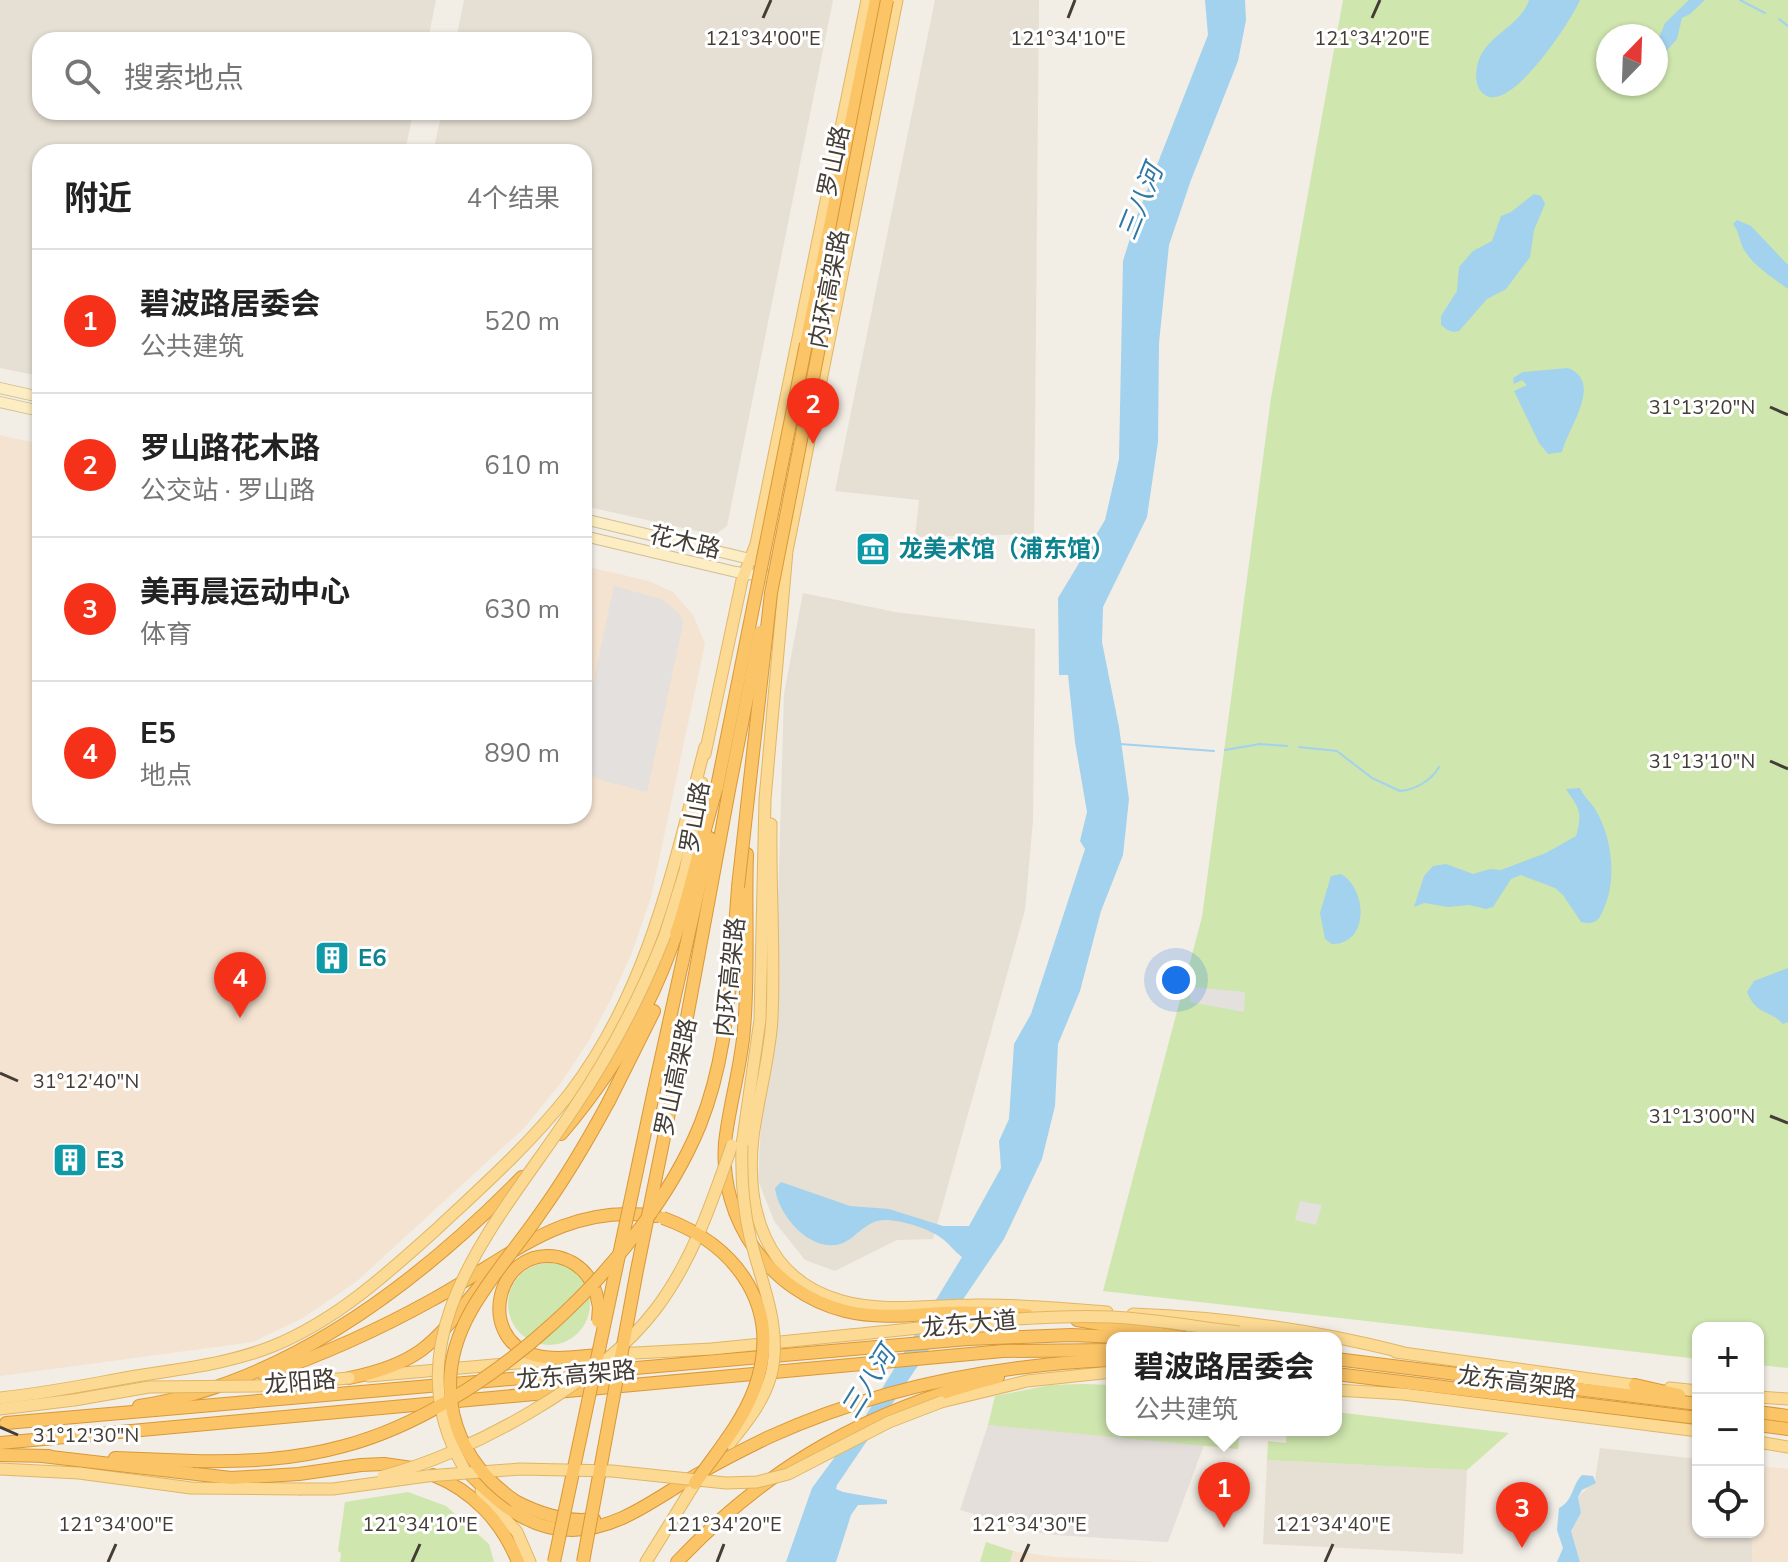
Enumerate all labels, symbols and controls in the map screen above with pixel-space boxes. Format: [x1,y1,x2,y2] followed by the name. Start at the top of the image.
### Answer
[1596,24,1668,96] north arrow
[705,25,821,52] text: 121°34'00"E
[1010,25,1126,52] text: 121°34'10"E
[1314,25,1430,52] text: 121°34'20"E
[32,32,592,120] search box
[60,54,104,98] icon: search
[124,58,244,99] text: 搜索地点
[811,122,857,200] street label: 罗山路
[1110,155,1173,245] water label: 三八河
[64,176,132,222] text: 附近
[466,181,560,216] text: 4个结果
[802,227,856,351] street label: 内环高架路
[140,284,320,325] text: 碧波路居委会
[82,304,98,339] text: 1
[484,304,560,339] text: 520 m
[140,329,244,364] text: 公共建筑
[787,378,839,444] pin: 2
[1649,394,1755,421] text: 31°13'20"N
[140,428,320,469] text: 罗山路花木路
[82,448,98,483] text: 2
[484,448,560,483] text: 610 m
[140,473,315,508] text: 公交站 · 罗山路
[646,518,724,566] street label: 花木路
[854,530,892,568] museum icon: 龙美术馆（浦东馆）
[899,533,1115,565] place label: 龙美术馆（浦东馆）
[140,572,350,613] text: 美再晨运动中心
[82,592,98,627] text: 3
[484,592,560,627] text: 630 m
[140,617,192,652] text: 体育
[140,713,176,754] text: E5
[82,736,98,771] text: 4
[484,736,560,771] text: 890 m
[1649,748,1755,775] text: 31°13'10"N
[140,758,192,793] text: 地点
[673,779,717,855] street label: 罗山路
[708,916,752,1038] street label: 内环高架路
[313,939,351,977] building icon: E6
[358,942,387,974] place label: E6
[214,952,266,1018] pin: 4
[1156,960,1196,1000] your location
[648,1015,704,1139] street label: 罗山高架路
[33,1068,139,1095] text: 31°12'40"N
[1649,1103,1755,1130] text: 31°13'00"N
[51,1141,89,1179] building icon: E3
[96,1144,125,1176] place label: E3
[920,1304,1018,1344] street label: 龙东大道
[1692,1322,1764,1538] map controls
[1692,1322,1764,1394] button: +
[1106,1332,1342,1436] popup
[833,1336,907,1425] water label: 三八河
[1134,1347,1314,1388] text: 碧波路居委会
[515,1354,637,1396] street label: 龙东高架路
[1455,1359,1579,1405] street label: 龙东高架路
[263,1363,337,1401] street label: 龙阳路
[1134,1392,1238,1427] text: 公共建筑
[1692,1394,1764,1466] button: −
[33,1422,139,1449] text: 31°12'30"N
[1198,1462,1250,1528] pin: 1
[1692,1466,1764,1538] button: locate
[1496,1482,1548,1548] pin: 3
[58,1511,174,1538] text: 121°34'00"E
[362,1511,478,1538] text: 121°34'10"E
[666,1511,782,1538] text: 121°34'20"E
[971,1511,1087,1538] text: 121°34'30"E
[1275,1511,1391,1538] text: 121°34'40"E

